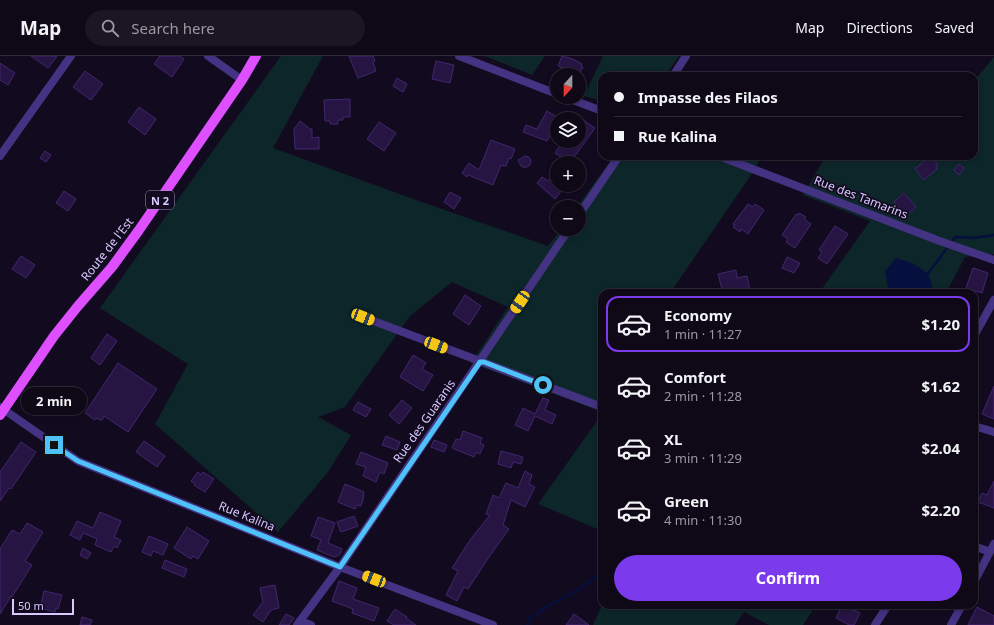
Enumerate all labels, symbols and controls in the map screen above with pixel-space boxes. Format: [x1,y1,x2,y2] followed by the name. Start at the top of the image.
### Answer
[85,10,365,46] search box
[20,15,61,41] text: Map
[99,17,121,39] icon: search
[131,18,215,38] text: Search here
[795,18,824,37] text: Map
[846,18,913,37] text: Directions
[935,18,974,37] text: Saved
[550,68,586,104] north arrow
[550,68,586,236] map controls
[638,87,778,107] text: Impasse des Filaos
[550,112,586,148] button: layers
[638,126,717,146] text: Rue Kalina
[550,156,586,192] button: +
[812,171,911,223] street label: Rue des Tamarins
[146,191,174,209] road number: N 2
[550,200,586,236] button: −
[77,213,138,284] street label: Route de l'Est
[508,289,532,315] car
[664,305,732,325] text: Economy
[616,306,652,342] icon: car
[350,307,376,327] car
[921,314,960,334] text: $1.20
[664,325,742,343] text: 1 min · 11:27
[423,335,449,355] car
[664,367,726,387] text: Comfort
[616,368,652,404] icon: car
[389,376,459,466] street label: Rue des Guaranis
[534,376,552,394] route start
[921,376,960,396] text: $1.62
[21,387,87,415] callout: 2 min
[664,387,742,405] text: 2 min · 11:28
[36,392,72,410] text: 2 min
[664,429,682,449] text: XL
[616,430,652,466] icon: car
[45,436,63,454] route end
[921,438,960,458] text: $2.04
[664,449,742,467] text: 3 min · 11:29
[664,491,709,511] text: Green
[616,492,652,528] icon: car
[216,497,278,535] street label: Rue Kalina
[921,500,960,520] text: $2.20
[664,511,742,529] text: 4 min · 11:30
[614,555,962,601] button: Confirm
[361,569,387,589] car
[12,597,74,616] scale bar
[18,598,44,613] text: 50 m

